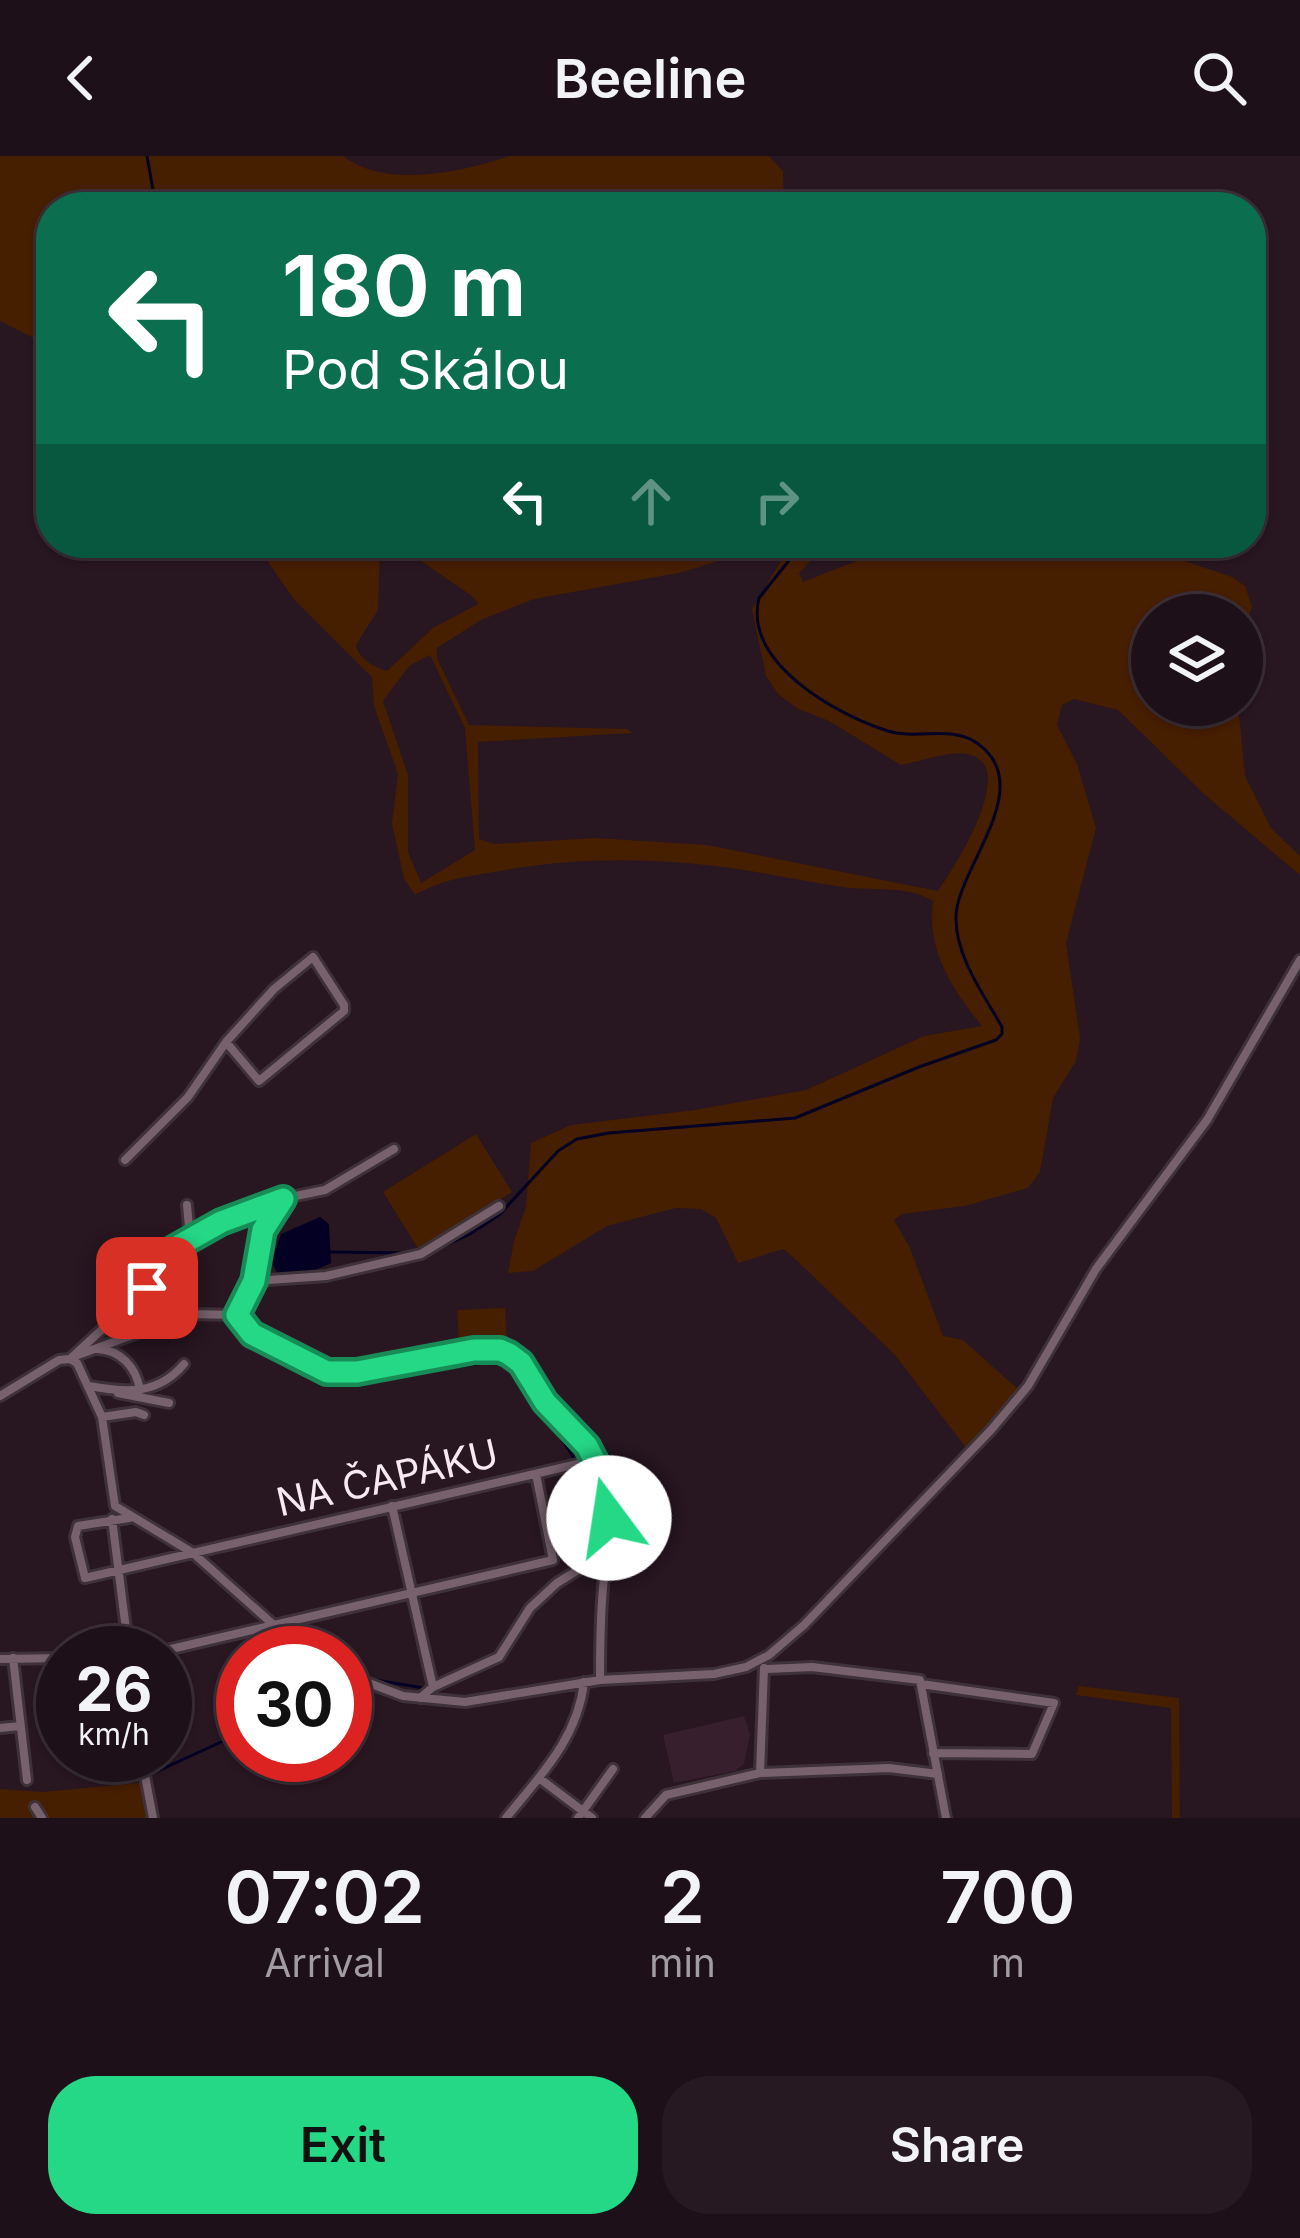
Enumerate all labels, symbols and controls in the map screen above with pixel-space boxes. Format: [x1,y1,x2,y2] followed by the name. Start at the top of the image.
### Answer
[48,45,114,111] icon: back
[1186,45,1252,111] icon: search
[554,46,746,111] text: Beeline
[282,235,526,336] text: 180 m
[84,240,240,396] icon: left
[282,337,569,402] text: Pod Skálou
[492,468,558,534] icon: left
[618,468,684,534] icon: ahead
[744,468,810,534] icon: right
[1131,594,1263,726] map controls
[1131,594,1263,726] button: layers
[96,1237,198,1339] pin
[114,1255,180,1321] icon: arrive
[272,1429,502,1525] street label: NA ČAPÁKU
[546,1455,672,1581] position arrow
[216,1626,372,1782] speed limit sign: 30
[76,1653,152,1725] text: 26
[78,1716,150,1752] text: km/h
[224,1853,425,1940] text: 07:02
[660,1853,705,1940] text: 2
[940,1853,1076,1940] text: 700
[265,1939,385,1986] text: Arrival
[649,1939,716,1986] text: min
[991,1939,1025,1986] text: m
[48,2076,638,2214] button: Exit
[662,2076,1252,2214] button: Share

